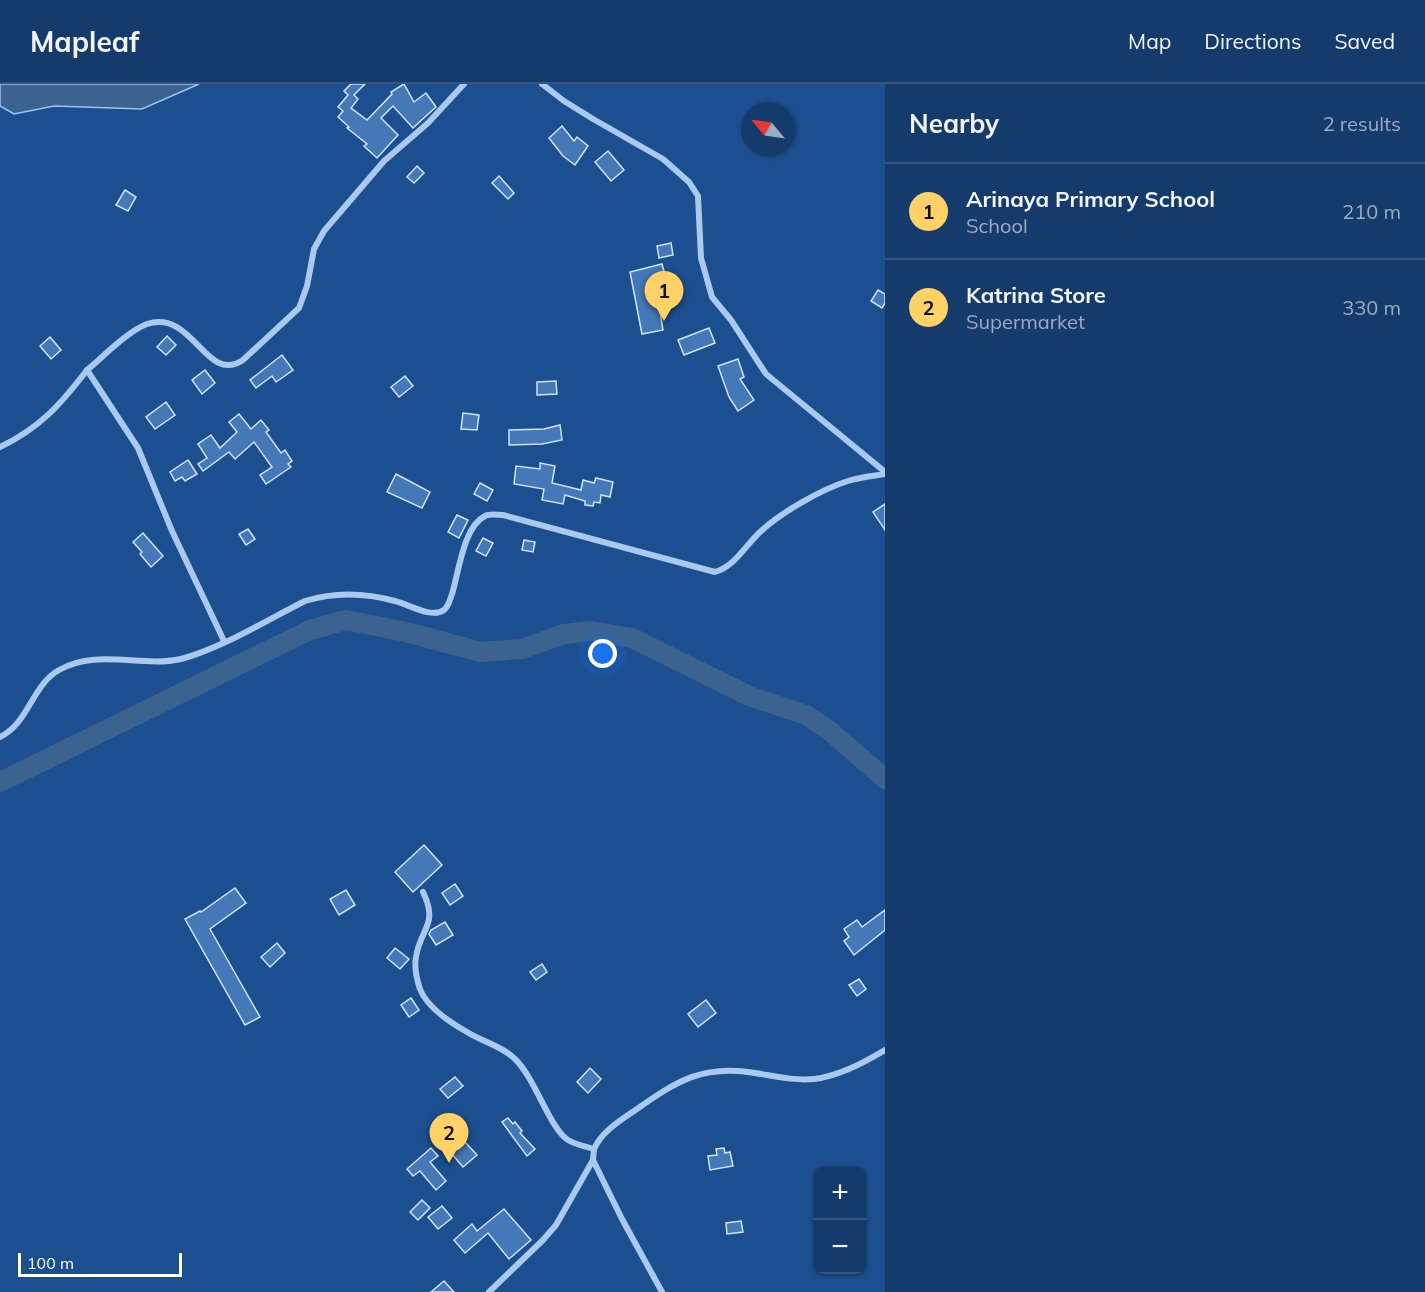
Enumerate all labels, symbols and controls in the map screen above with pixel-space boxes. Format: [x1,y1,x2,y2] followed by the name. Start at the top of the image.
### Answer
[30,24,139,59] text: Mapleaf
[1128,28,1171,54] text: Map
[1204,28,1301,54] text: Directions
[1334,28,1395,54] text: Saved
[741,102,795,156] north arrow
[909,107,999,140] text: Nearby
[1323,111,1401,136] text: 2 results
[966,185,1215,213] text: Arinaya Primary School
[923,199,935,224] text: 1
[1342,199,1401,224] text: 210 m
[966,213,1028,238] text: School
[644,272,684,321] pin: 1
[966,281,1106,309] text: Katrina Store
[923,295,935,320] text: 2
[1342,295,1401,320] text: 330 m
[966,309,1085,334] text: Supermarket
[588,639,617,668] your location
[430,1114,468,1163] pin: 2
[813,1166,867,1274] map controls
[813,1166,867,1220] button: +
[813,1220,867,1274] button: −
[18,1250,182,1278] scale bar
[27,1253,74,1273] text: 100 m

